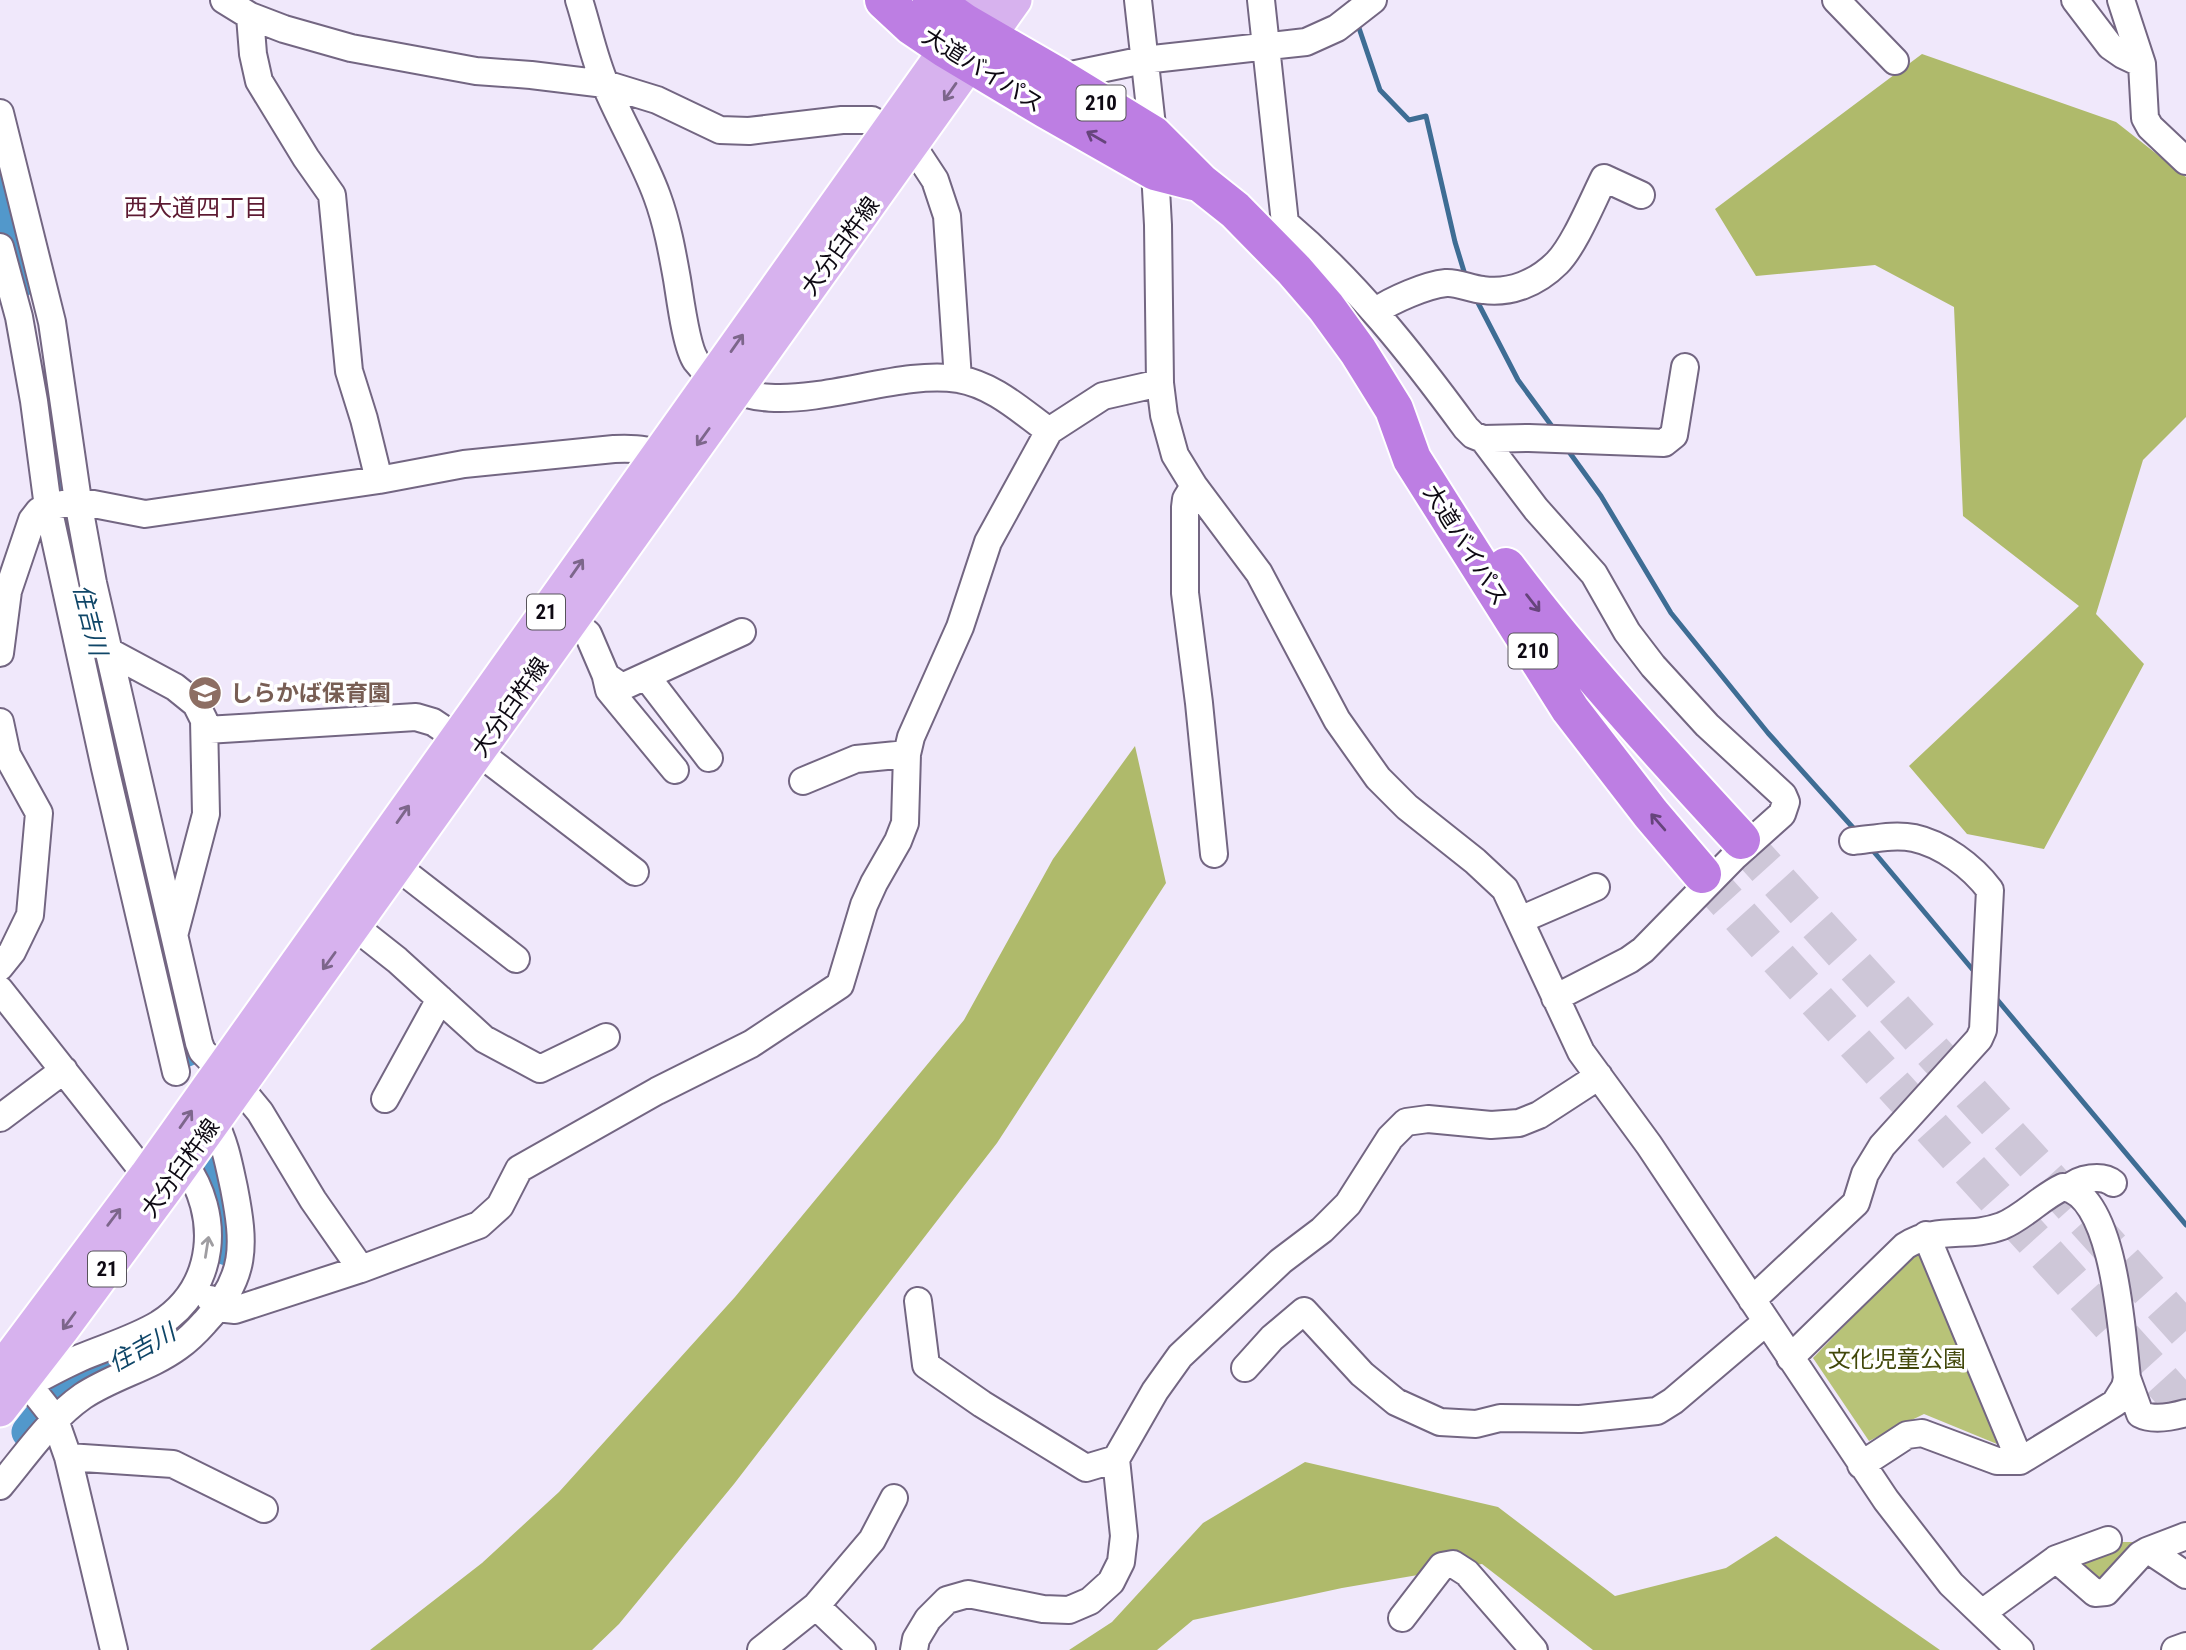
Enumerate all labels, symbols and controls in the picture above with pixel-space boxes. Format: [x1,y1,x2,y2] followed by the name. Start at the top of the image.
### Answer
[917,23,1048,118] street label: 大道バイパス
[942,82,957,101] one-way arrow
[1076,86,1126,120] road number: 210
[1086,130,1106,144] one-way arrow
[796,192,885,301] street label: 大分臼杵線
[124,194,268,222] district label: 西大道四丁目
[730,334,745,353] one-way arrow
[696,427,710,446] one-way arrow
[1418,480,1513,611] street label: 大道バイパス
[570,559,584,578] one-way arrow
[68,582,113,661] water label: 住吉川
[1526,593,1541,611] one-way arrow
[527,594,565,630] road number: 21
[1508,634,1558,668] road number: 210
[466,652,554,762] street label: 大分臼杵線
[186,674,224,712] school or university icon: しらかば保育園
[230,680,391,707] place label: しらかば保育園
[396,805,410,824] one-way arrow
[1650,813,1666,831] one-way arrow
[322,951,336,970] one-way arrow
[179,1110,193,1129] one-way arrow
[136,1114,225,1223] street label: 大分臼杵線
[107,1209,122,1227] one-way arrow
[201,1236,214,1259] one-way arrow
[88,1252,126,1286] road number: 21
[62,1311,77,1330] one-way arrow
[104,1317,183,1378] water label: 住吉川
[1828,1346,1966,1373] park label: 文化児童公園

